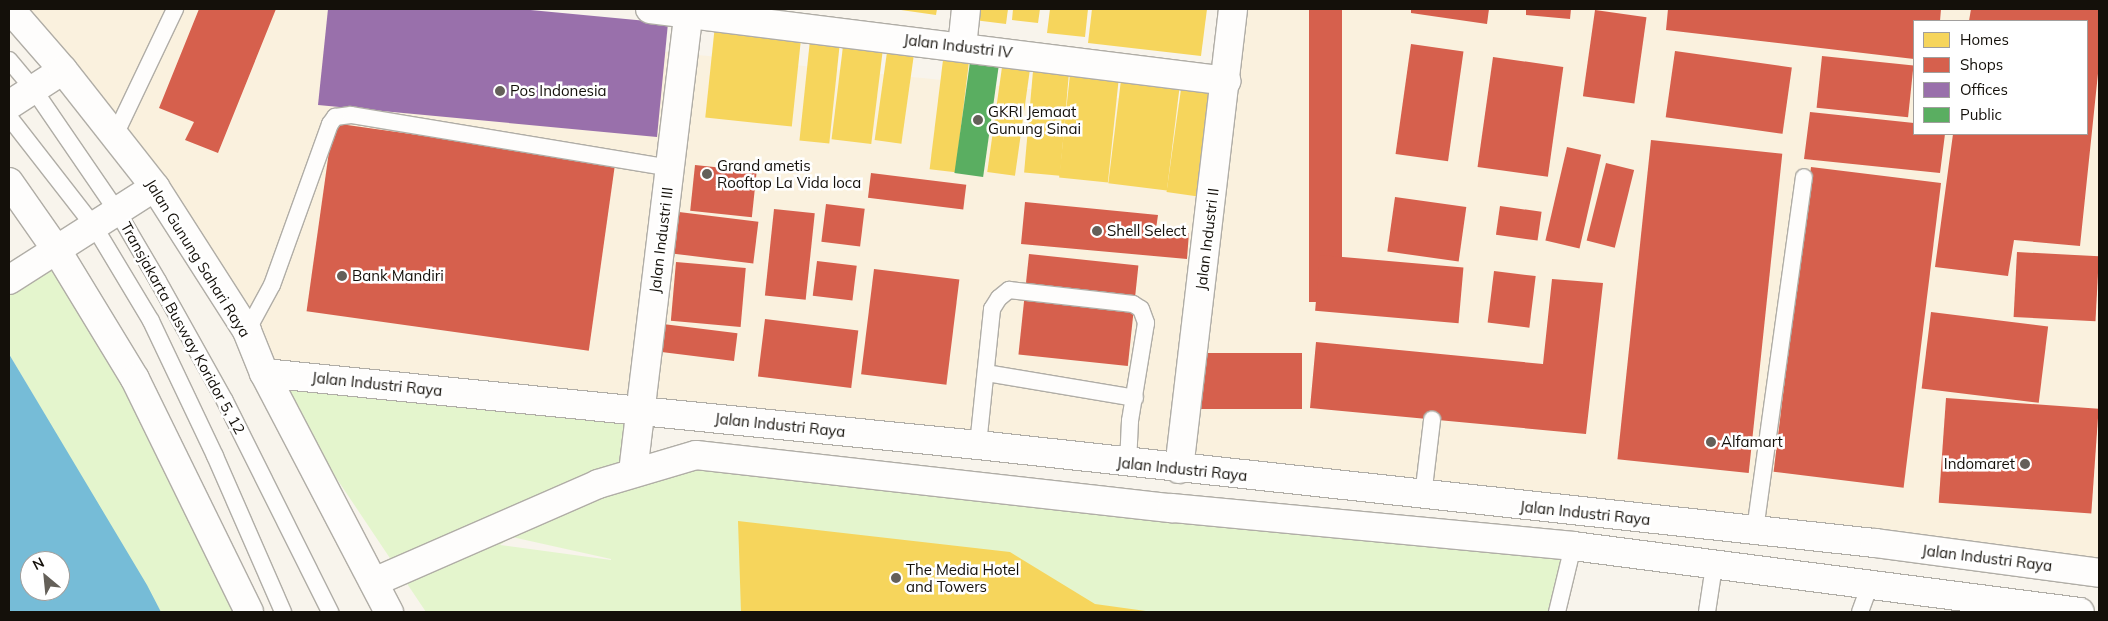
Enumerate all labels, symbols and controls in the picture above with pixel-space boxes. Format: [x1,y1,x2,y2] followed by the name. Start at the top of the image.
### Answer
[1913,20,2088,135] legend
[903,30,1013,62] street label: Jalan Industri IV
[1960,30,2009,49] text: Homes
[1960,55,2003,74] text: Shops
[1960,80,2008,99] text: Offices
[510,82,607,100] place label: Pos Indonesia
[494,85,506,97] marker: Pos Indonesia
[988,102,1081,137] place label: GKRI Jemaat Gunung Sinai
[1960,105,2002,124] text: Public
[972,114,984,126] marker: GKRI Jemaat Gunung Sinai
[717,156,861,191] place label: Grand ametis Rooftop La Vida loca
[701,168,713,180] marker: Grand ametis Rooftop La Vida loca
[142,176,254,340] street label: Jalan Gunung Sahari Raya
[646,186,676,294] street label: Jalan Industri III
[1192,187,1222,291] street label: Jalan Industri II
[117,219,249,437] street label: Transjakarta Busway Koridor 5, 12
[1107,222,1186,240] place label: Shell Select
[1091,225,1103,237] marker: Shell Select
[352,267,444,285] place label: Bank Mandiri
[336,270,348,282] marker: Bank Mandiri
[311,368,443,400] street label: Jalan Industri Raya
[714,409,846,441] street label: Jalan Industri Raya
[1721,433,1783,451] place label: Alfamart
[1705,436,1717,448] marker: Alfamart
[1116,453,1248,485] street label: Jalan Industri Raya
[1944,455,2015,473] place label: Indomaret
[2019,458,2031,470] marker: Indomaret
[1519,497,1651,529] street label: Jalan Industri Raya
[1921,541,2053,575] street label: Jalan Industri Raya
[20,551,70,601] north arrow
[30,553,47,574] text: N
[906,560,1019,595] place label: The Media Hotel and Towers
[890,572,902,584] marker: The Media Hotel and Towers

